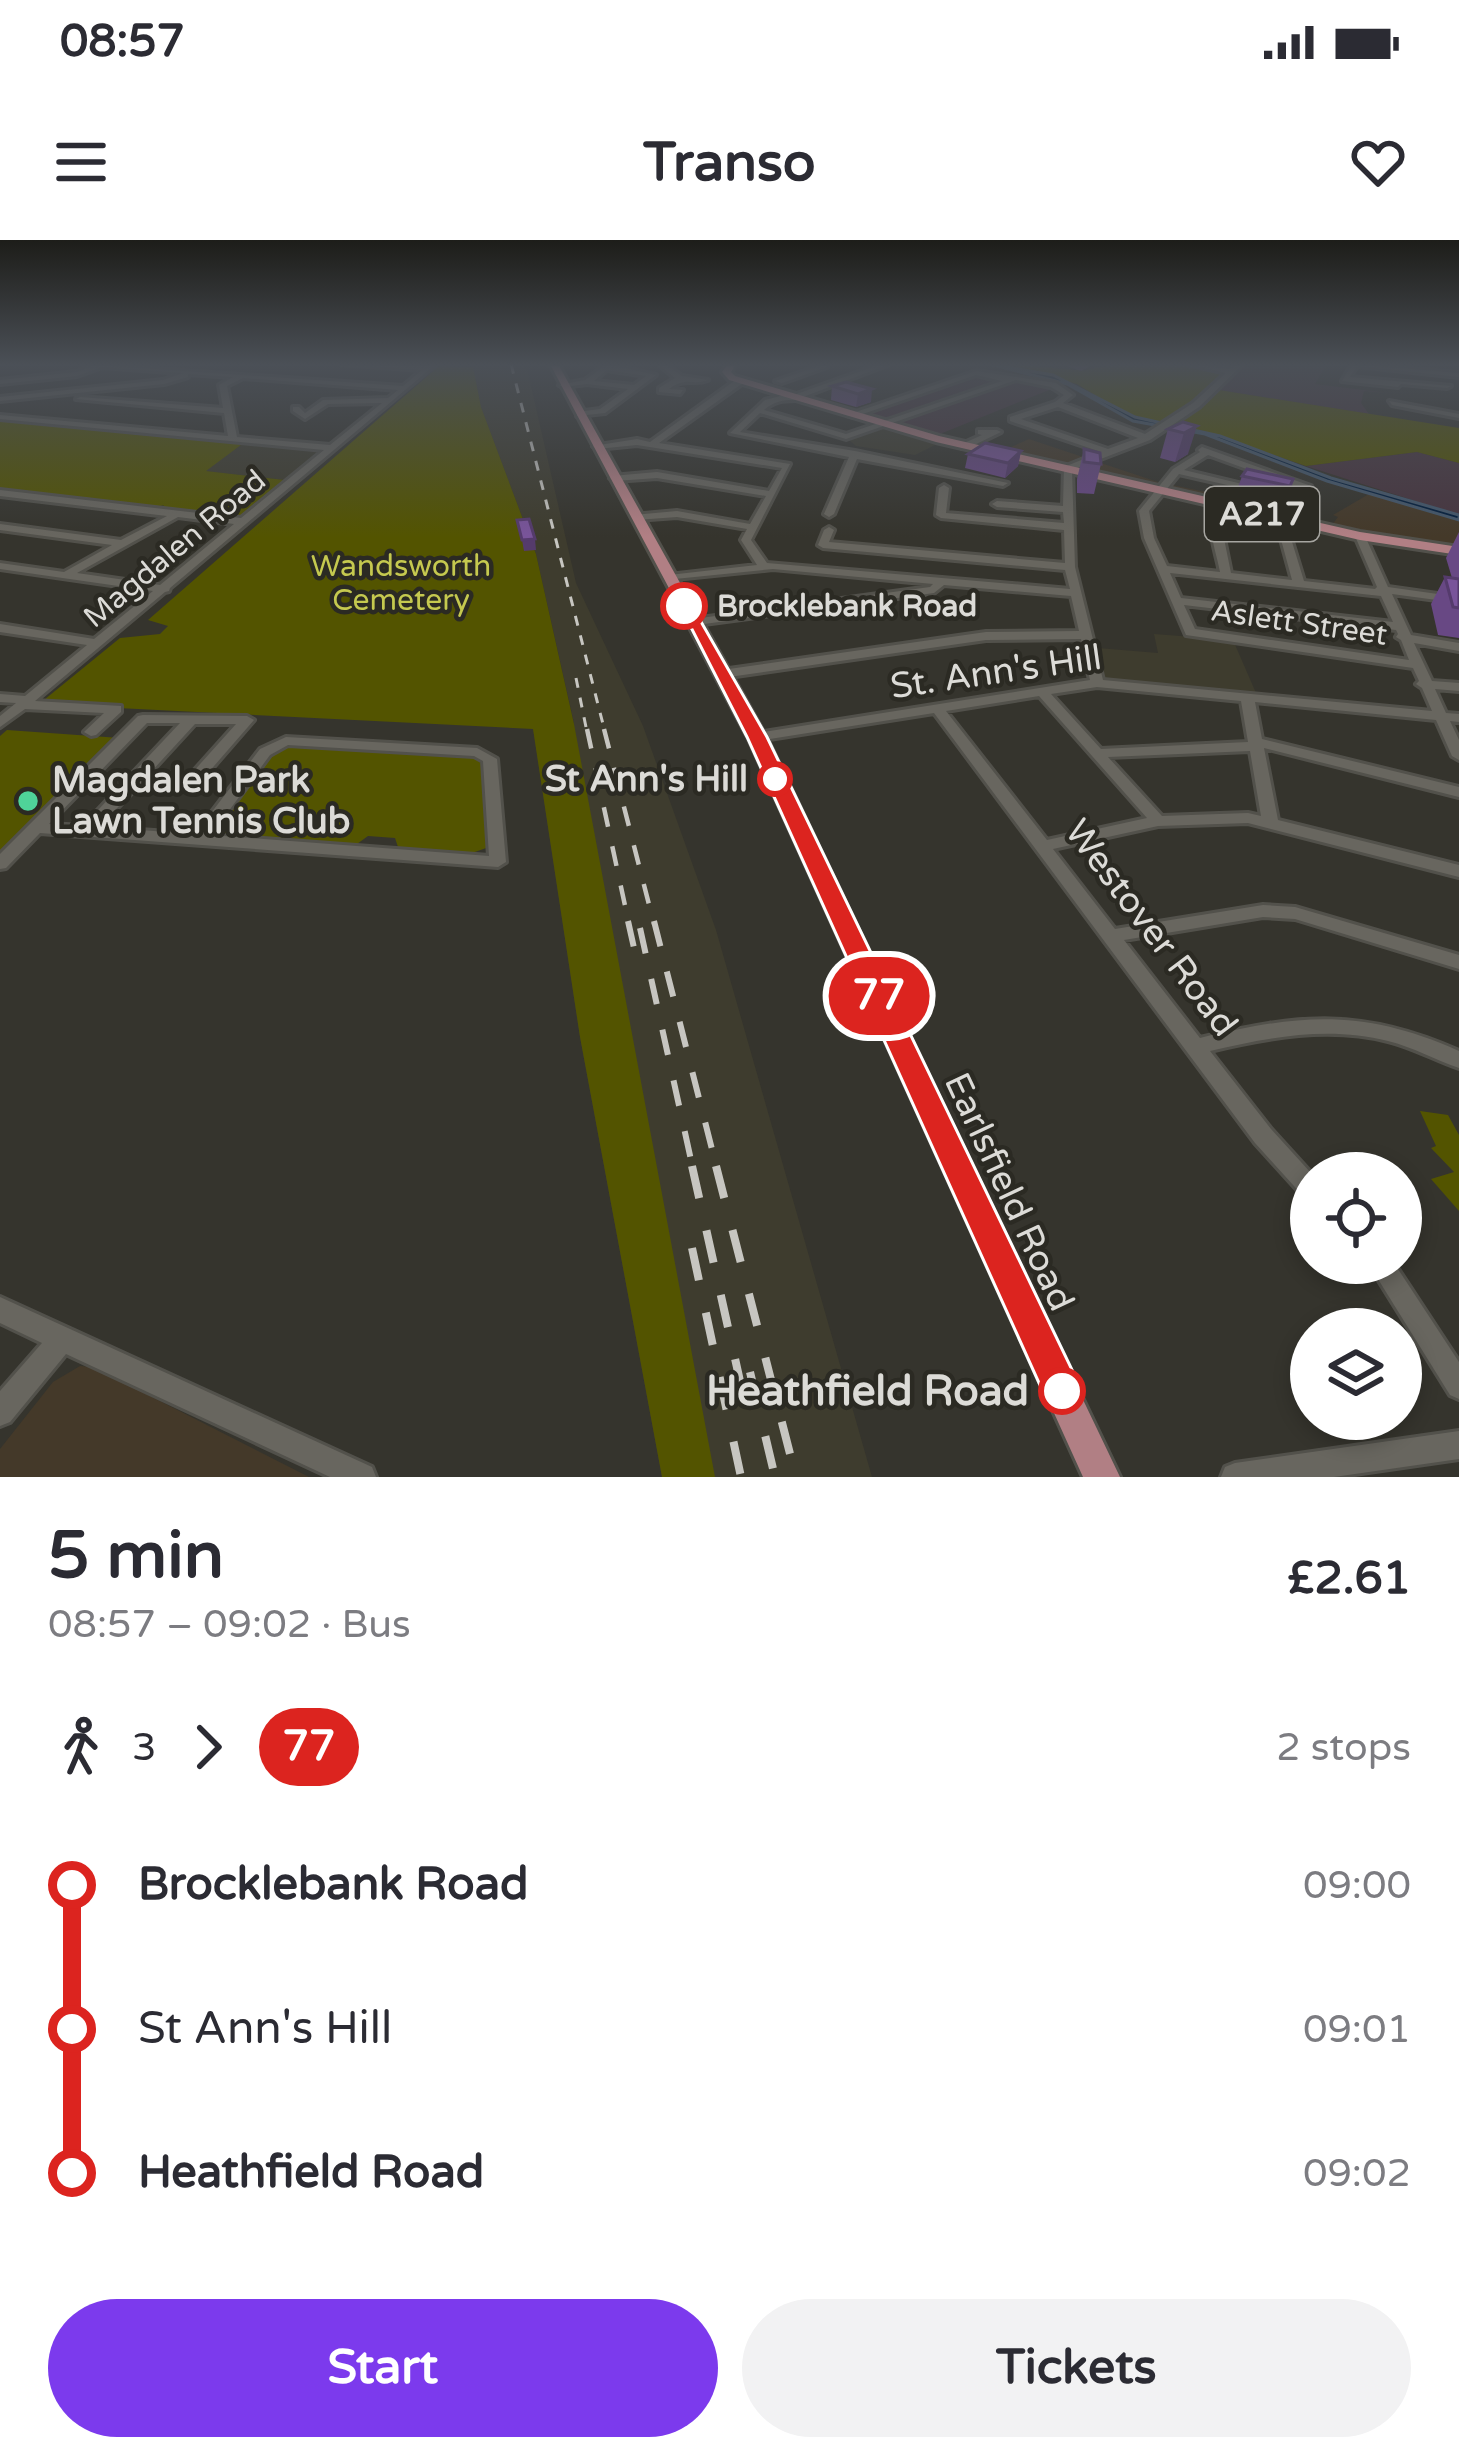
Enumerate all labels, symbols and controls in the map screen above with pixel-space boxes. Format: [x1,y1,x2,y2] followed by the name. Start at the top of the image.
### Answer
[60,15,185,69] text: 08:57
[48,129,114,195] icon: menu
[1345,129,1411,195] icon: heart
[643,130,816,195] text: Transo
[76,462,274,636] street label: Magdalen Road
[1205,487,1319,541] road number: A217
[311,548,491,619] park label: Wandsworth Cemetery
[662,584,706,628] marker: Brocklebank Road
[717,588,977,625] place label: Brocklebank Road
[1208,592,1390,654] street label: Aslett Street
[888,636,1104,708] street label: St. Ann's Hill
[545,758,748,801] place label: St Ann's Hill
[52,759,351,843] place label: Magdalen Park Lawn Tennis Club
[759,763,791,795] marker: St Ann's Hill
[15,788,41,814] marker: Magdalen Park Lawn Tennis Club
[1056,811,1246,1045] street label: Westover Road
[825,957,933,1035] line badge: 77
[853,970,905,1021] text: 77
[935,1066,1083,1318] street label: Earlsfield Road
[1290,1152,1422,1440] map controls
[1290,1152,1422,1284] button: locate
[1290,1308,1422,1440] button: layers
[706,1366,1029,1417] place label: Heathfield Road
[1040,1369,1084,1413] marker: Heathfield Road
[48,1516,224,1596] text: 5 min
[1287,1552,1411,1606] text: £2.61
[48,1601,411,1648] text: 08:57 – 09:02 · Bus
[48,1714,114,1780] icon: walk
[175,1714,241,1780] icon: forward
[283,1721,335,1772] text: 77
[132,1724,157,1771] text: 3
[1276,1724,1411,1771] text: 2 stops
[138,1858,528,1912] text: Brocklebank Road
[1303,1862,1411,1909] text: 09:00
[138,2002,392,2056] text: St Ann's Hill
[1303,2006,1411,2053] text: 09:01
[138,2146,484,2200] text: Heathfield Road
[1303,2150,1411,2197] text: 09:02
[48,2299,718,2437] button: Start
[742,2299,1411,2437] button: Tickets

